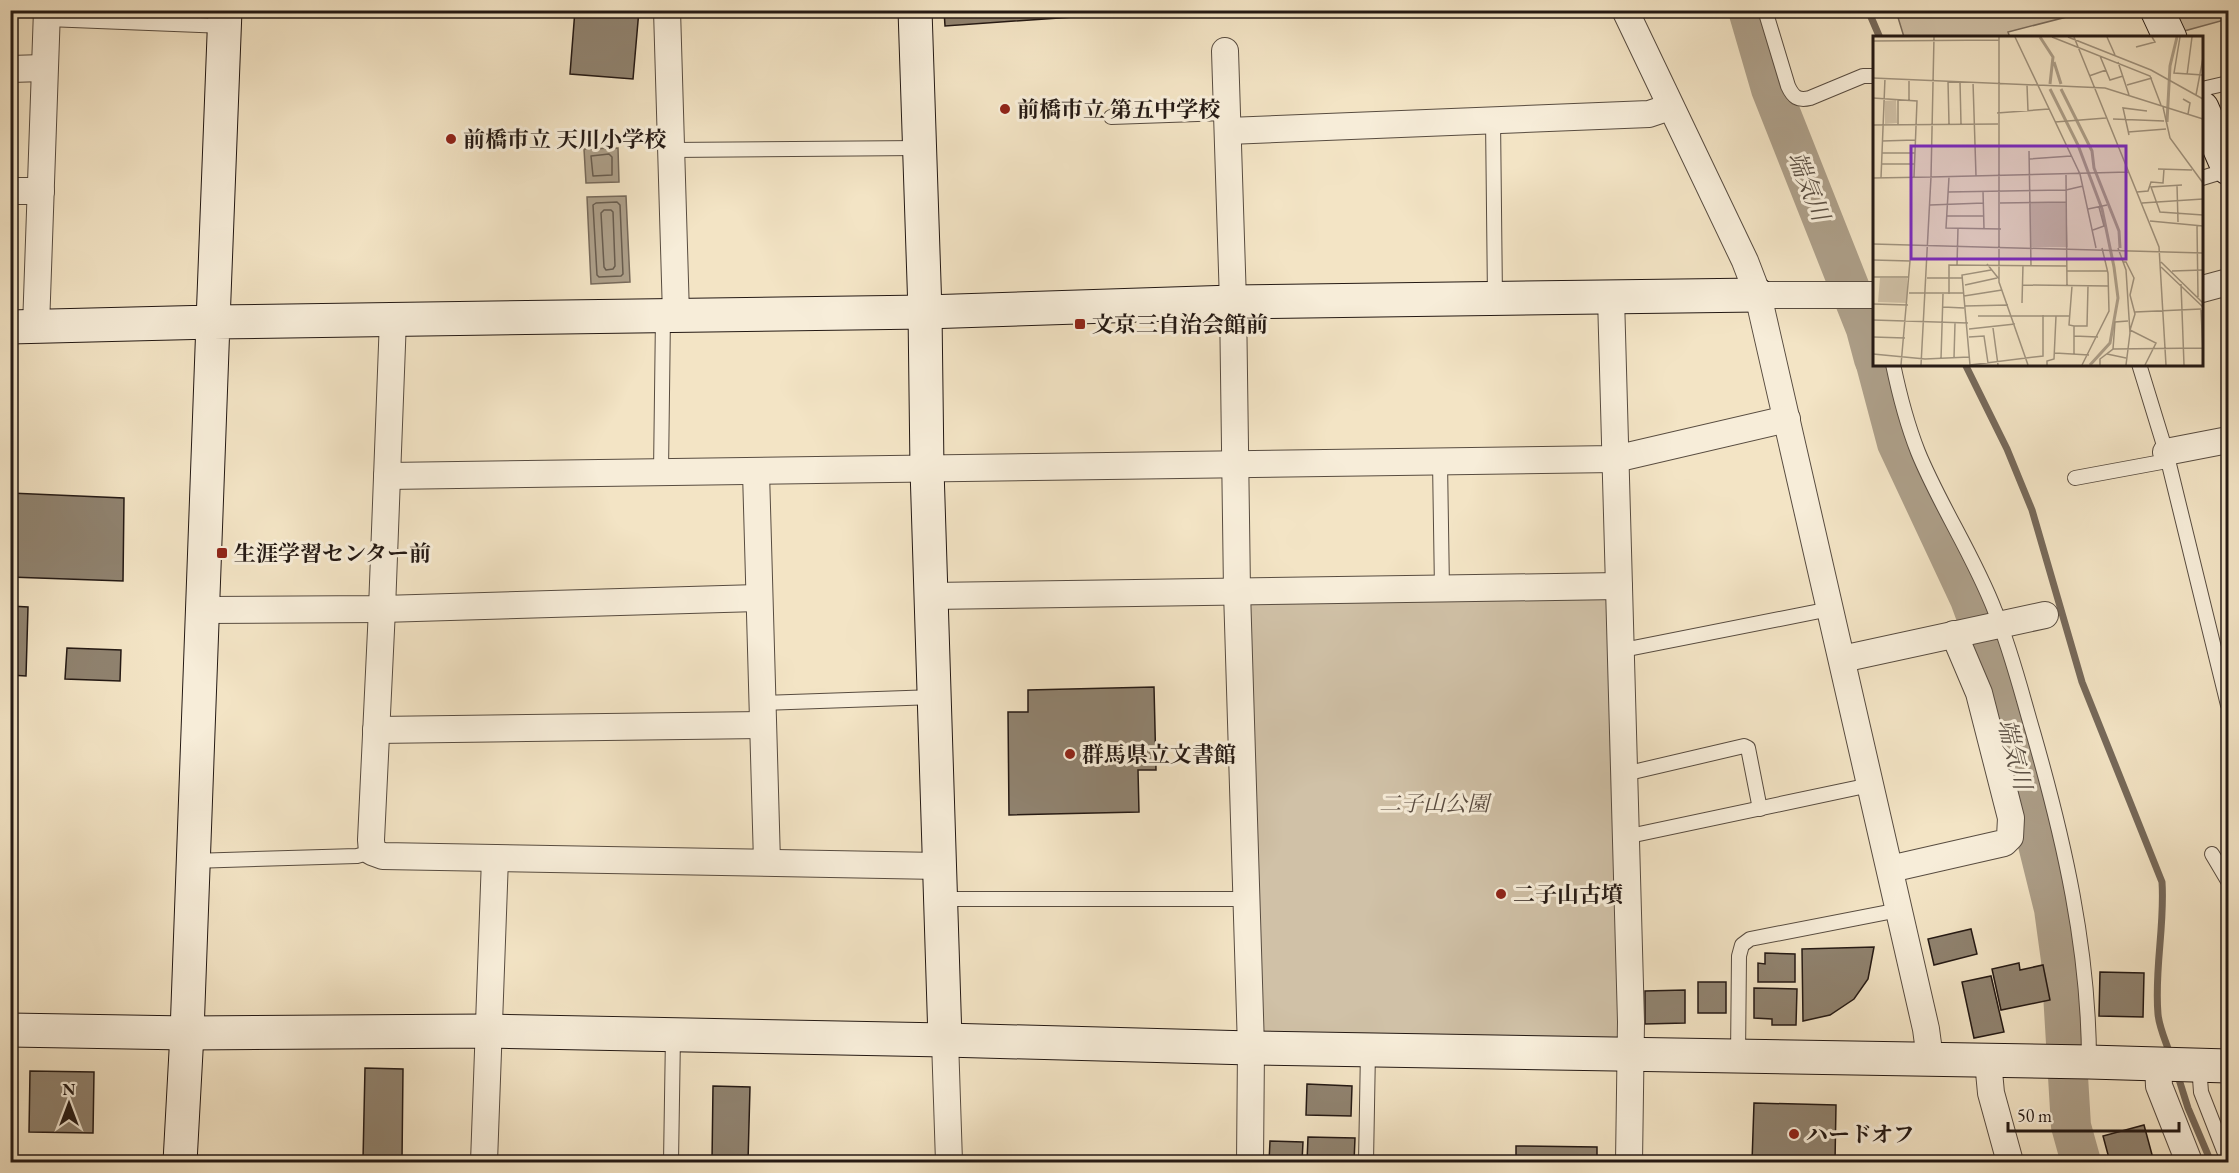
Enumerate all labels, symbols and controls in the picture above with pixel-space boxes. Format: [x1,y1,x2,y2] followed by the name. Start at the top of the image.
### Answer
[1873,36,2203,366] inset map
[1017,95,1220,124] place label: 前橋市立 第五中学校
[998,102,1012,116] marker: 前橋市立 第五中学校
[463,125,666,154] place label: 前橋市立 天川小学校
[444,132,458,146] marker: 前橋市立 天川小学校
[1781,147,1838,228] water label: 端気川
[1092,310,1268,339] place label: 文京三自治会館前
[1073,317,1087,331] marker: 文京三自治会館前
[234,539,431,568] place label: 生涯学習センター前
[215,546,229,560] marker: 生涯学習センター前
[1991,715,2039,796] water label: 端気川
[1082,740,1236,769] place label: 群馬県立文書館
[1063,747,1077,761] marker: 群馬県立文書館
[1379,789,1492,818] park label: 二子山公園
[1513,880,1623,909] place label: 二子山古墳
[1494,887,1508,901] marker: 二子山古墳
[39,1074,99,1134] north arrow
[63,1079,76,1100] text: N
[2008,1095,2179,1133] scale bar
[2017,1104,2052,1127] text: 50 m
[1806,1120,1915,1149] place label: ハードオフ
[1787,1127,1801,1141] marker: ハードオフ

